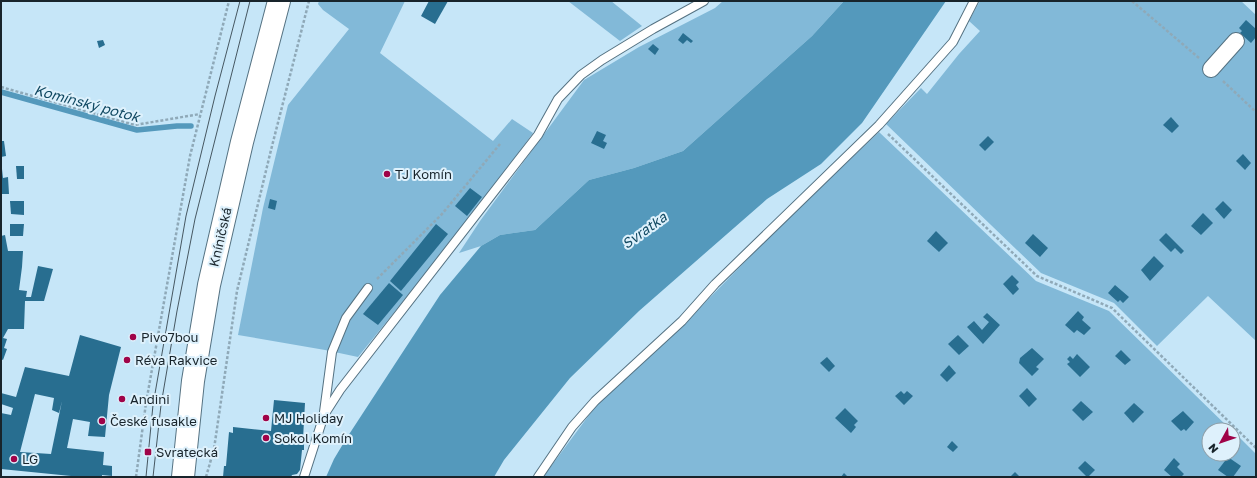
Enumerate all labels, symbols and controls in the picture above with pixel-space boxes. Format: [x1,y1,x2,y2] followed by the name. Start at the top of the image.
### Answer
[33,81,144,126] water label: Komínský potok
[395,166,452,182] place label: TJ Komín
[382,169,392,179] marker: TJ Komín
[205,206,235,268] street label: Kníničská
[618,207,671,252] water label: Svratka
[141,329,198,345] place label: Pivo7bou
[128,332,138,342] marker: Pivo7bou
[135,352,217,368] place label: Réva Rakvice
[122,355,132,365] marker: Réva Rakvice
[130,391,170,407] place label: Andini
[117,394,127,404] marker: Andini
[274,410,344,426] place label: MJ Holiday
[110,413,197,429] place label: České fusakle
[261,413,271,423] marker: MJ Holiday
[97,416,107,426] marker: České fusakle
[1201,422,1241,462] north arrow
[274,430,352,446] place label: Sokol Komín
[261,433,271,443] marker: Sokol Komín
[1205,441,1221,456] text: N
[156,444,218,460] place label: Svratecká
[143,447,153,457] marker: Svratecká
[22,451,38,467] place label: LG
[9,454,19,464] marker: LG

